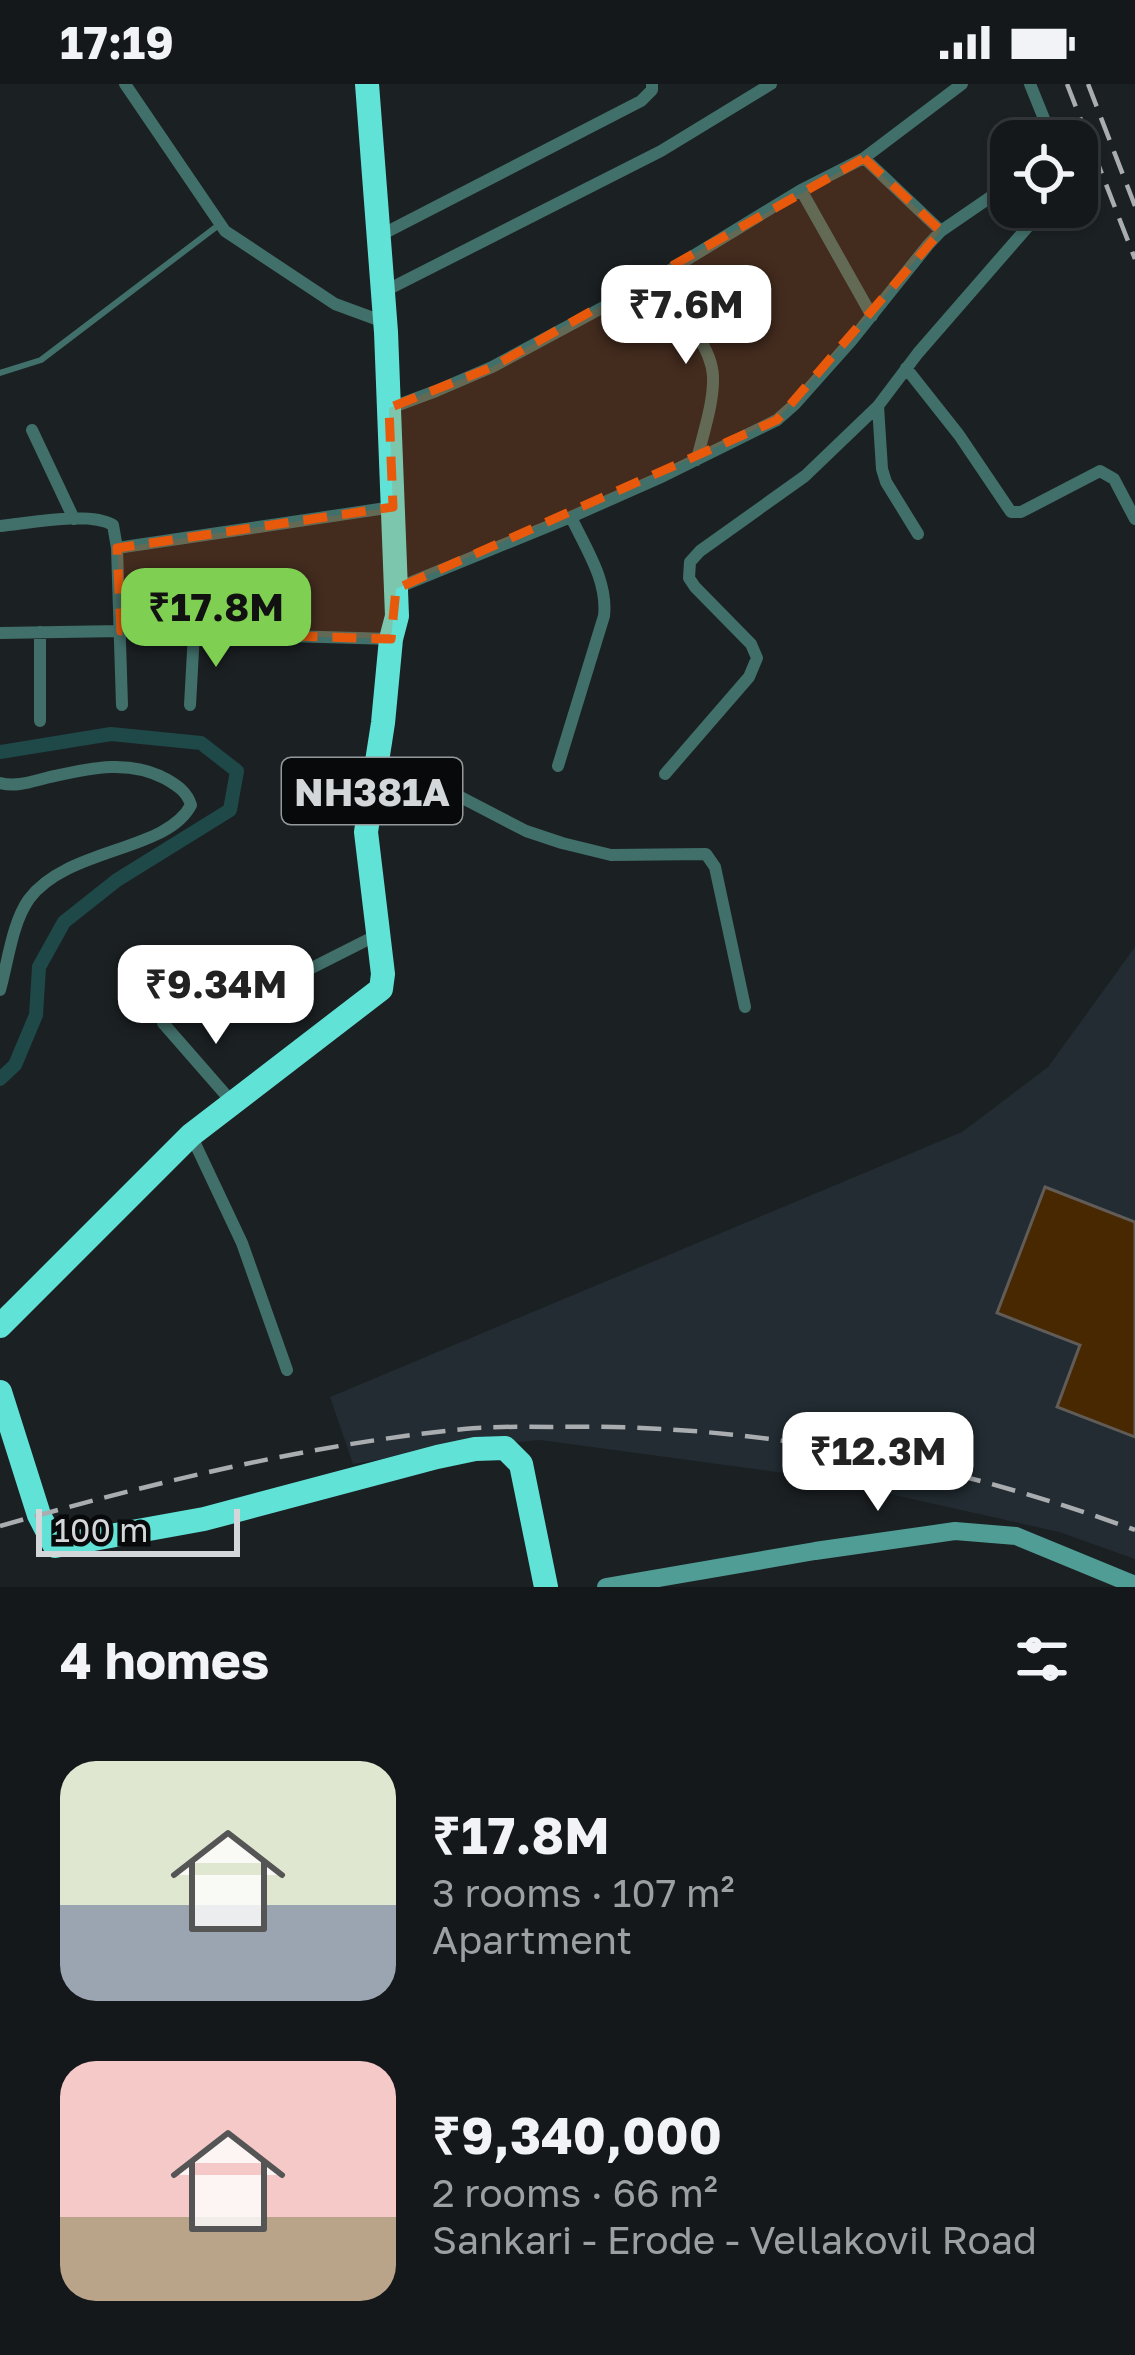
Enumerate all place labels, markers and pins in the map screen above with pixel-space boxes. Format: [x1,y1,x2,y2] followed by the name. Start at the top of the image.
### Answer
[602,265,770,367] pin: ₹7.6M
[118,568,314,670] pin: ₹17.8M
[118,945,314,1047] pin: ₹9.34M
[780,1412,976,1514] pin: ₹12.3M

